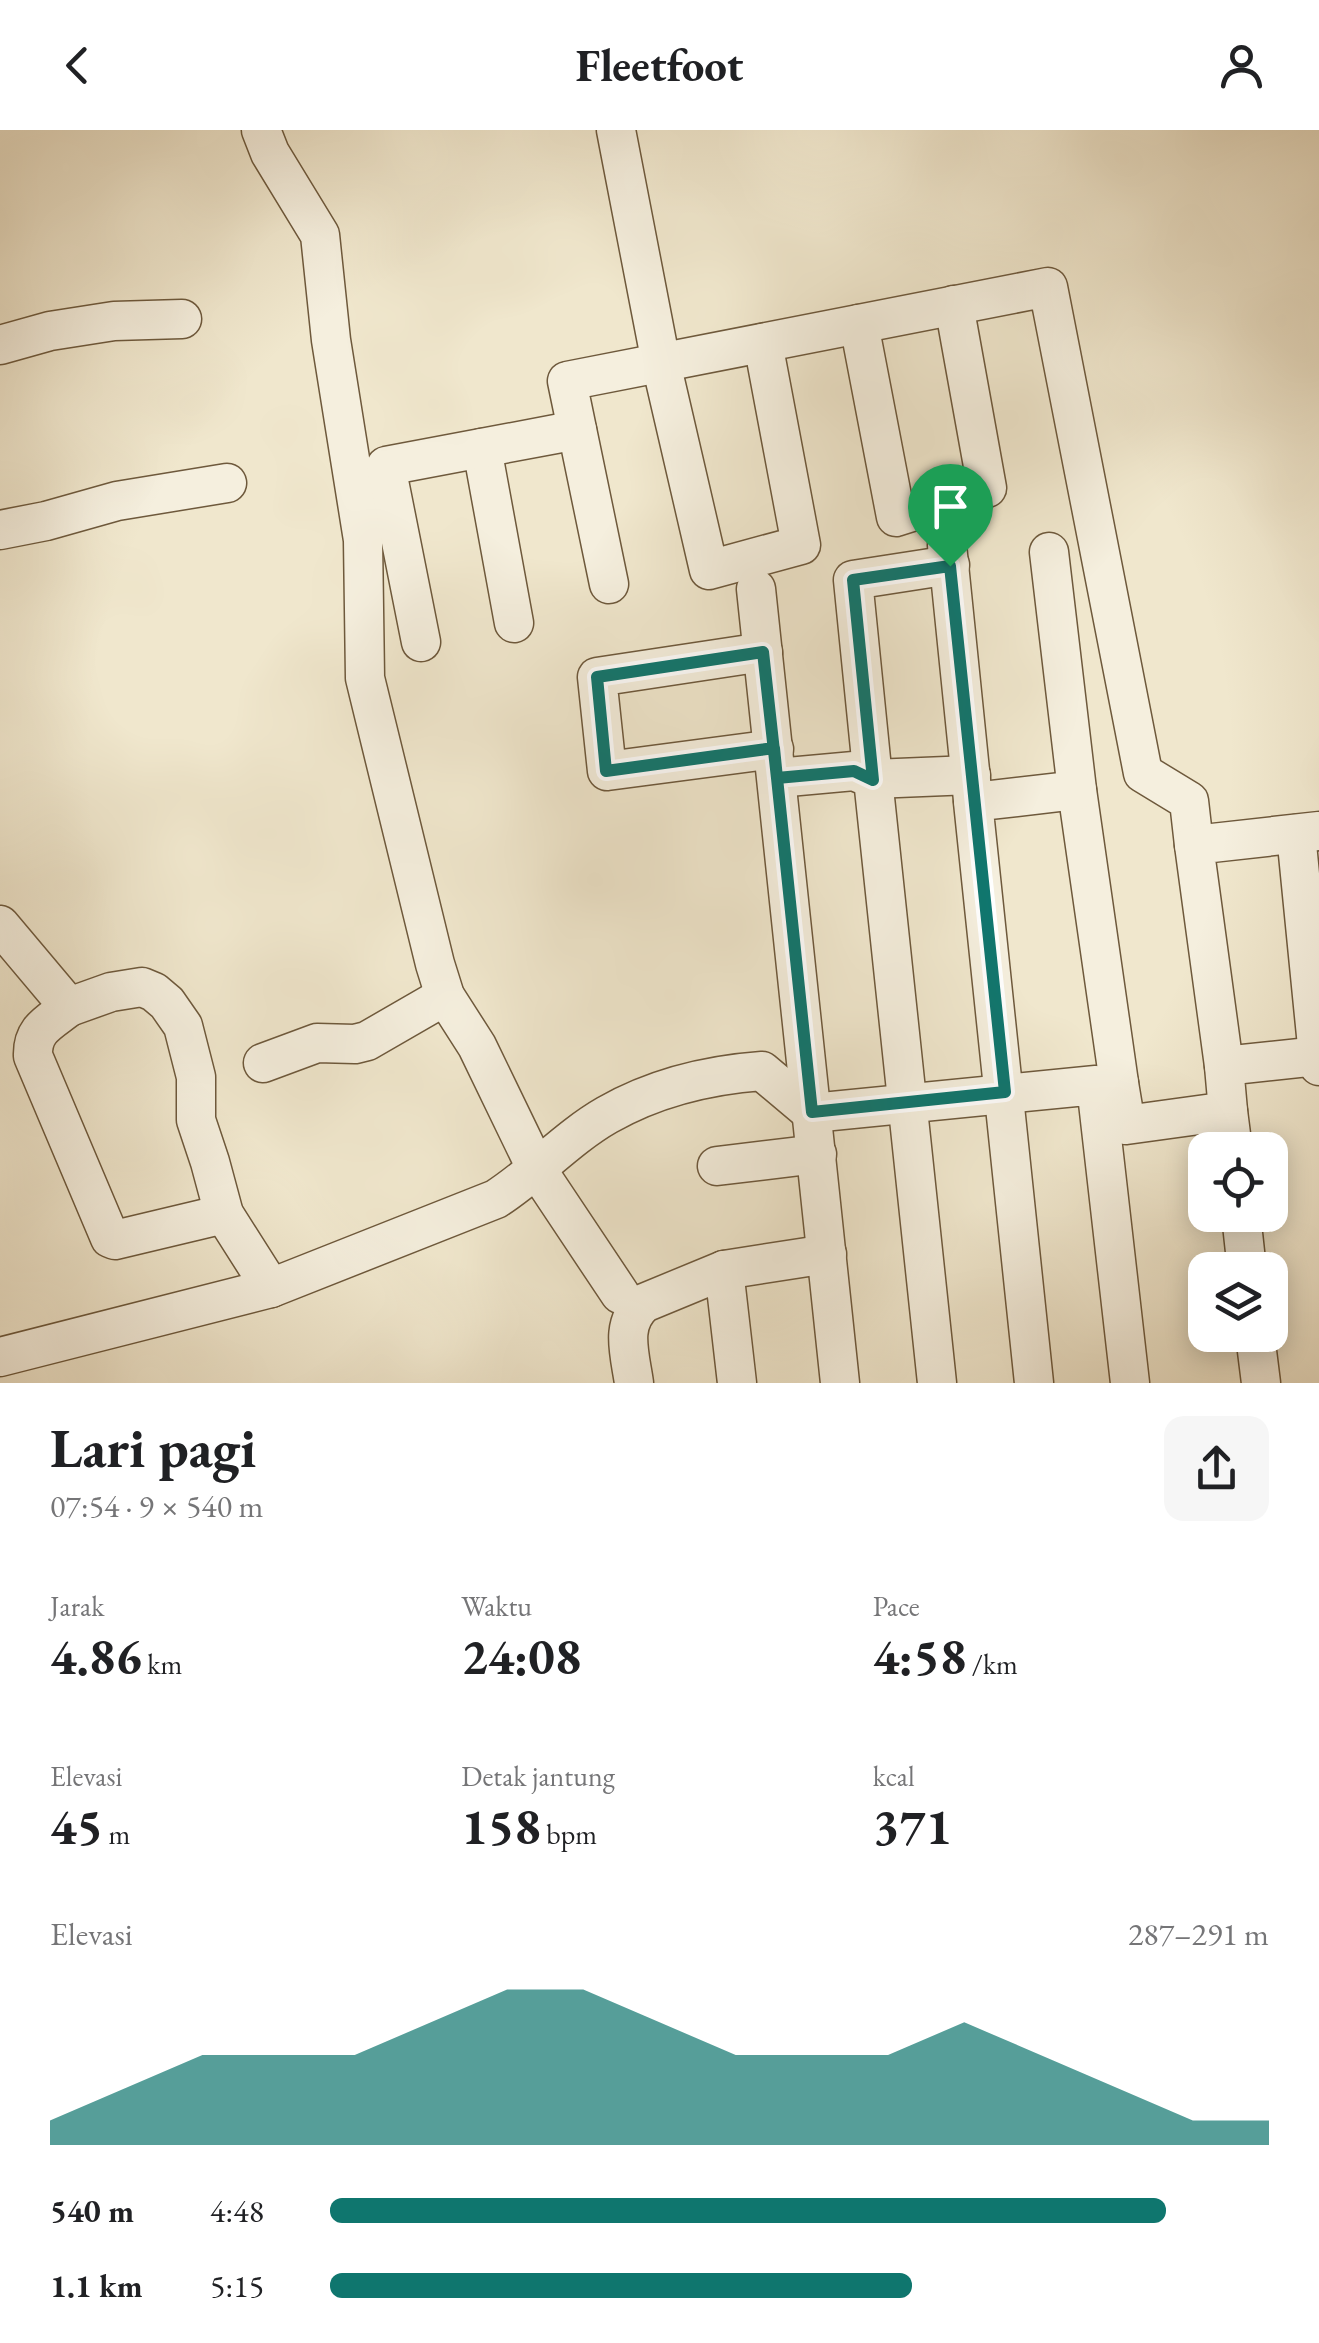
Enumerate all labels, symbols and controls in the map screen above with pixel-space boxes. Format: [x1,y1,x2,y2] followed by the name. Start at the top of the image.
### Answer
[576,36,743,94] text: Fleetfoot
[50,38,105,93] icon: back
[1214,38,1269,93] icon: person
[908,464,993,567] pin
[923,479,978,534] icon: arrive
[1188,1132,1288,1352] map controls
[1188,1132,1288,1232] button: locate
[1188,1252,1288,1352] button: layers
[50,1412,256,1483] text: Lari pagi
[1164,1416,1269,1521] button: share
[50,1485,263,1527] text: 07:54 · 9 × 540 m
[50,1588,104,1624] text: Jarak
[461,1588,532,1624] text: Waktu
[873,1588,920,1624] text: Pace
[50,1624,142,1689] text: 4.86
[461,1624,581,1689] text: 24:08
[873,1624,966,1689] text: 4:58
[142,1646,182,1682] text: km
[966,1646,1018,1682] text: /km
[50,1758,122,1794] text: Elevasi
[461,1758,615,1794] text: Detak jantung
[873,1758,915,1794] text: kcal
[50,1794,103,1859] text: 45
[461,1794,541,1859] text: 158
[873,1794,952,1859] text: 371
[103,1816,130,1852] text: m
[541,1816,597,1852] text: bpm
[50,1913,133,1955] text: Elevasi
[1128,1913,1269,1955] text: 287–291 m
[50,2190,134,2232] text: 540 m
[210,2190,264,2232] text: 4:48
[50,2265,143,2307] text: 1.1 km
[210,2265,264,2307] text: 5:15

